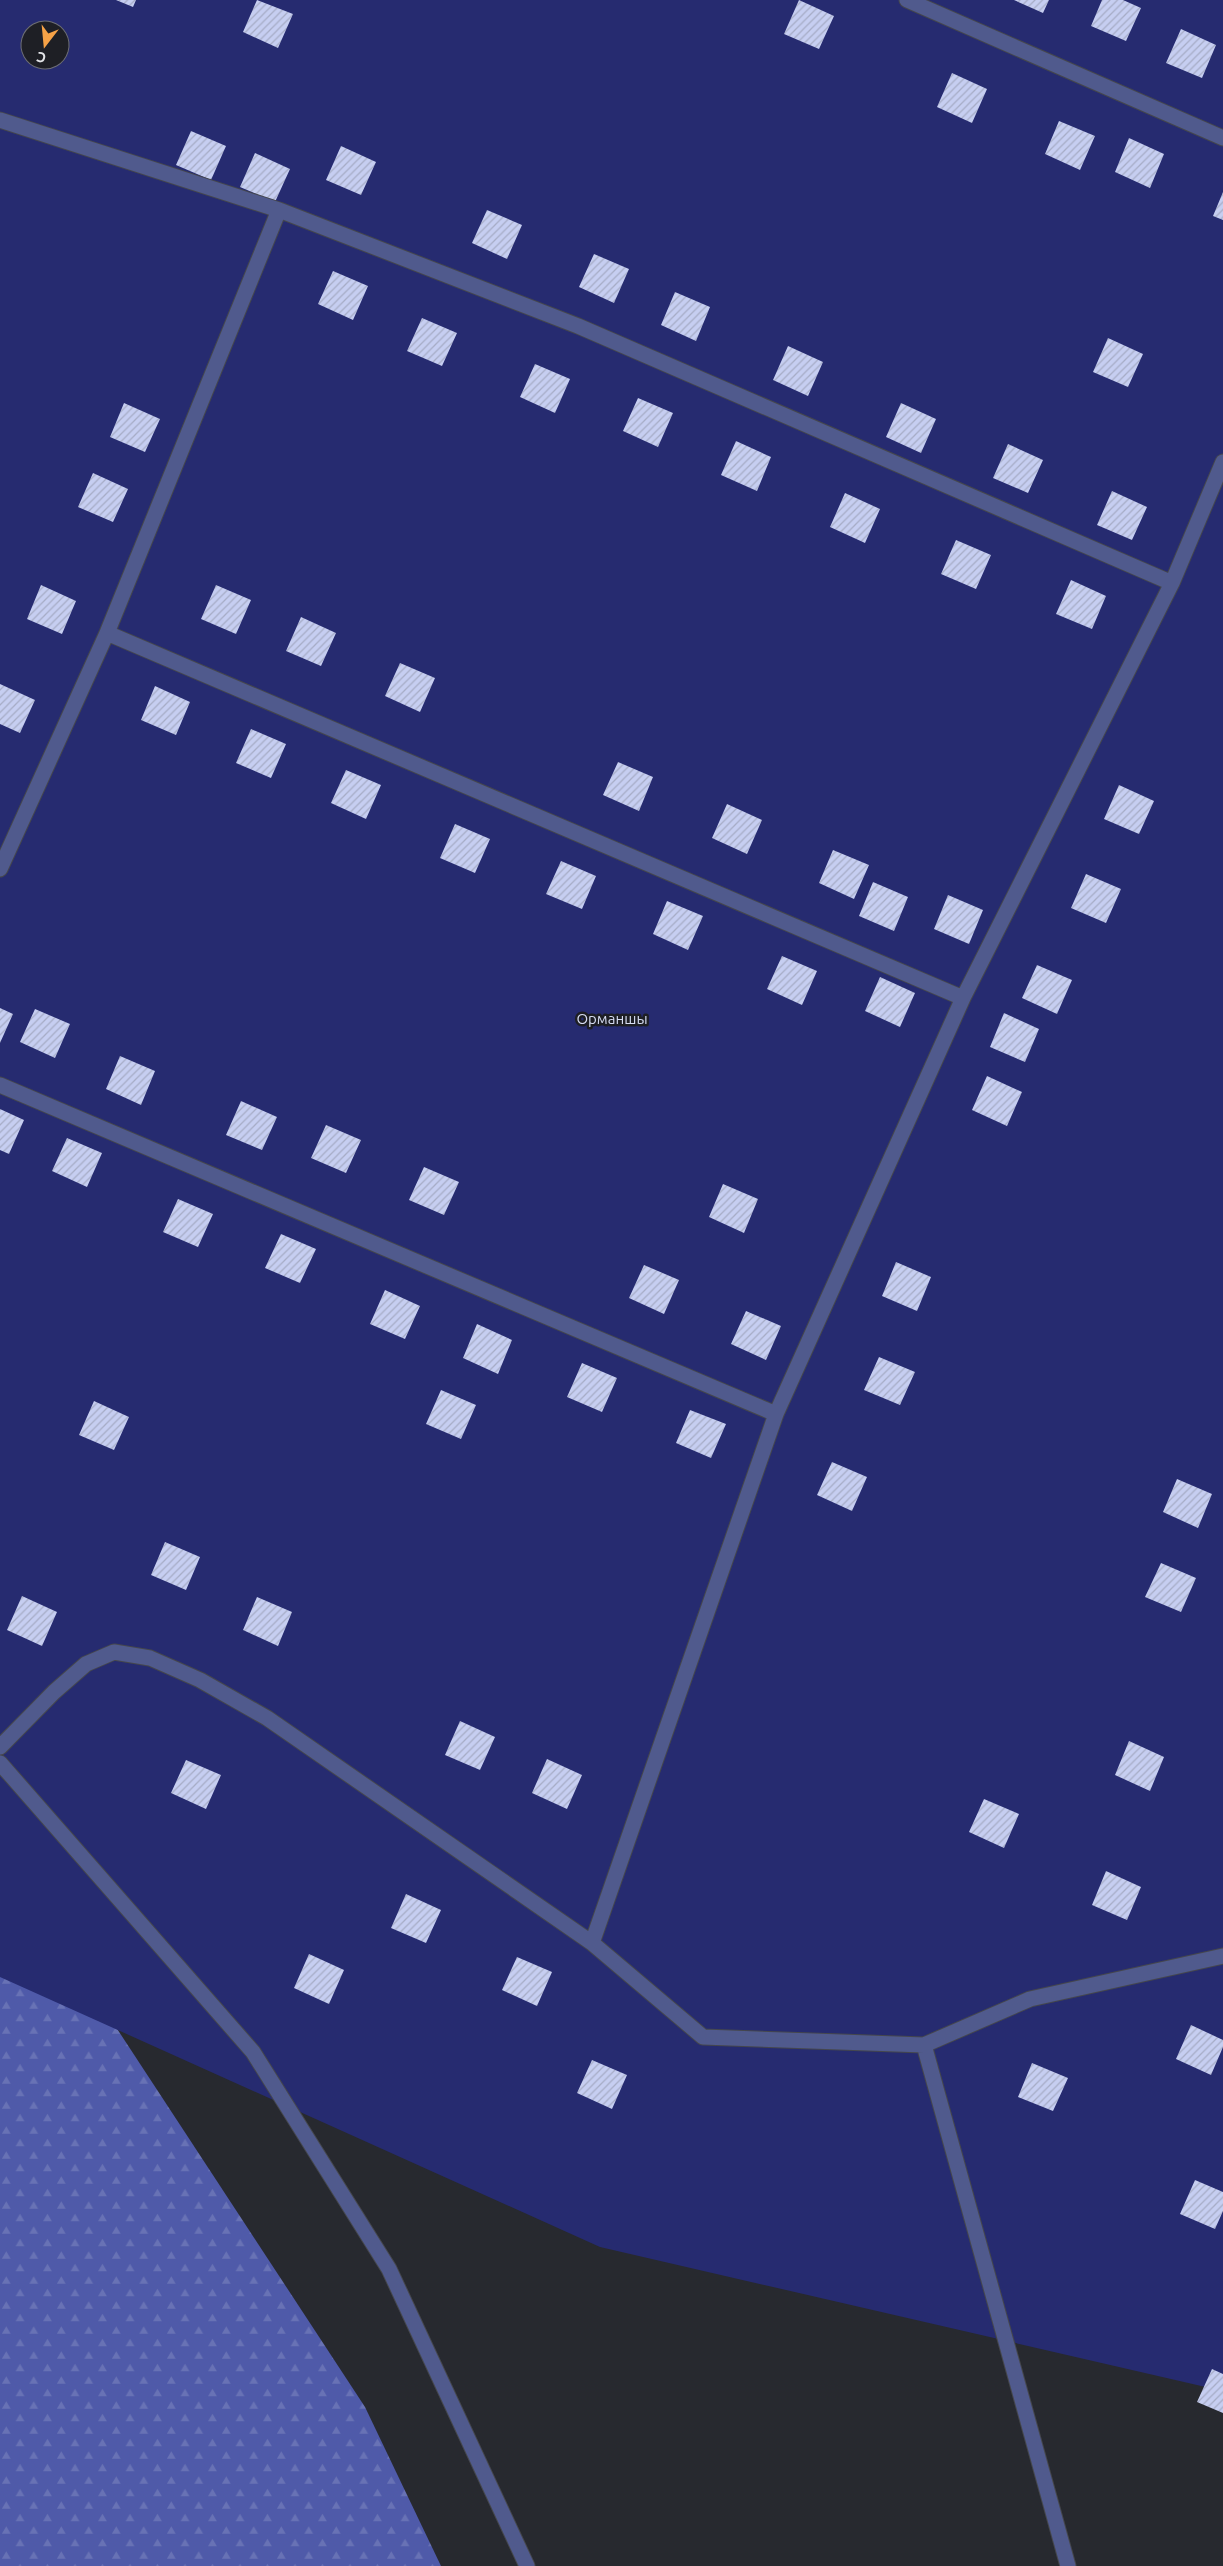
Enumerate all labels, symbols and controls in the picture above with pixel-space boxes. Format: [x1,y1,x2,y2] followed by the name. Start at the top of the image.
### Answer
[20,20,70,70] north arrow
[35,49,48,66] text: С
[576,1010,648,1027] park label: Орманшы

